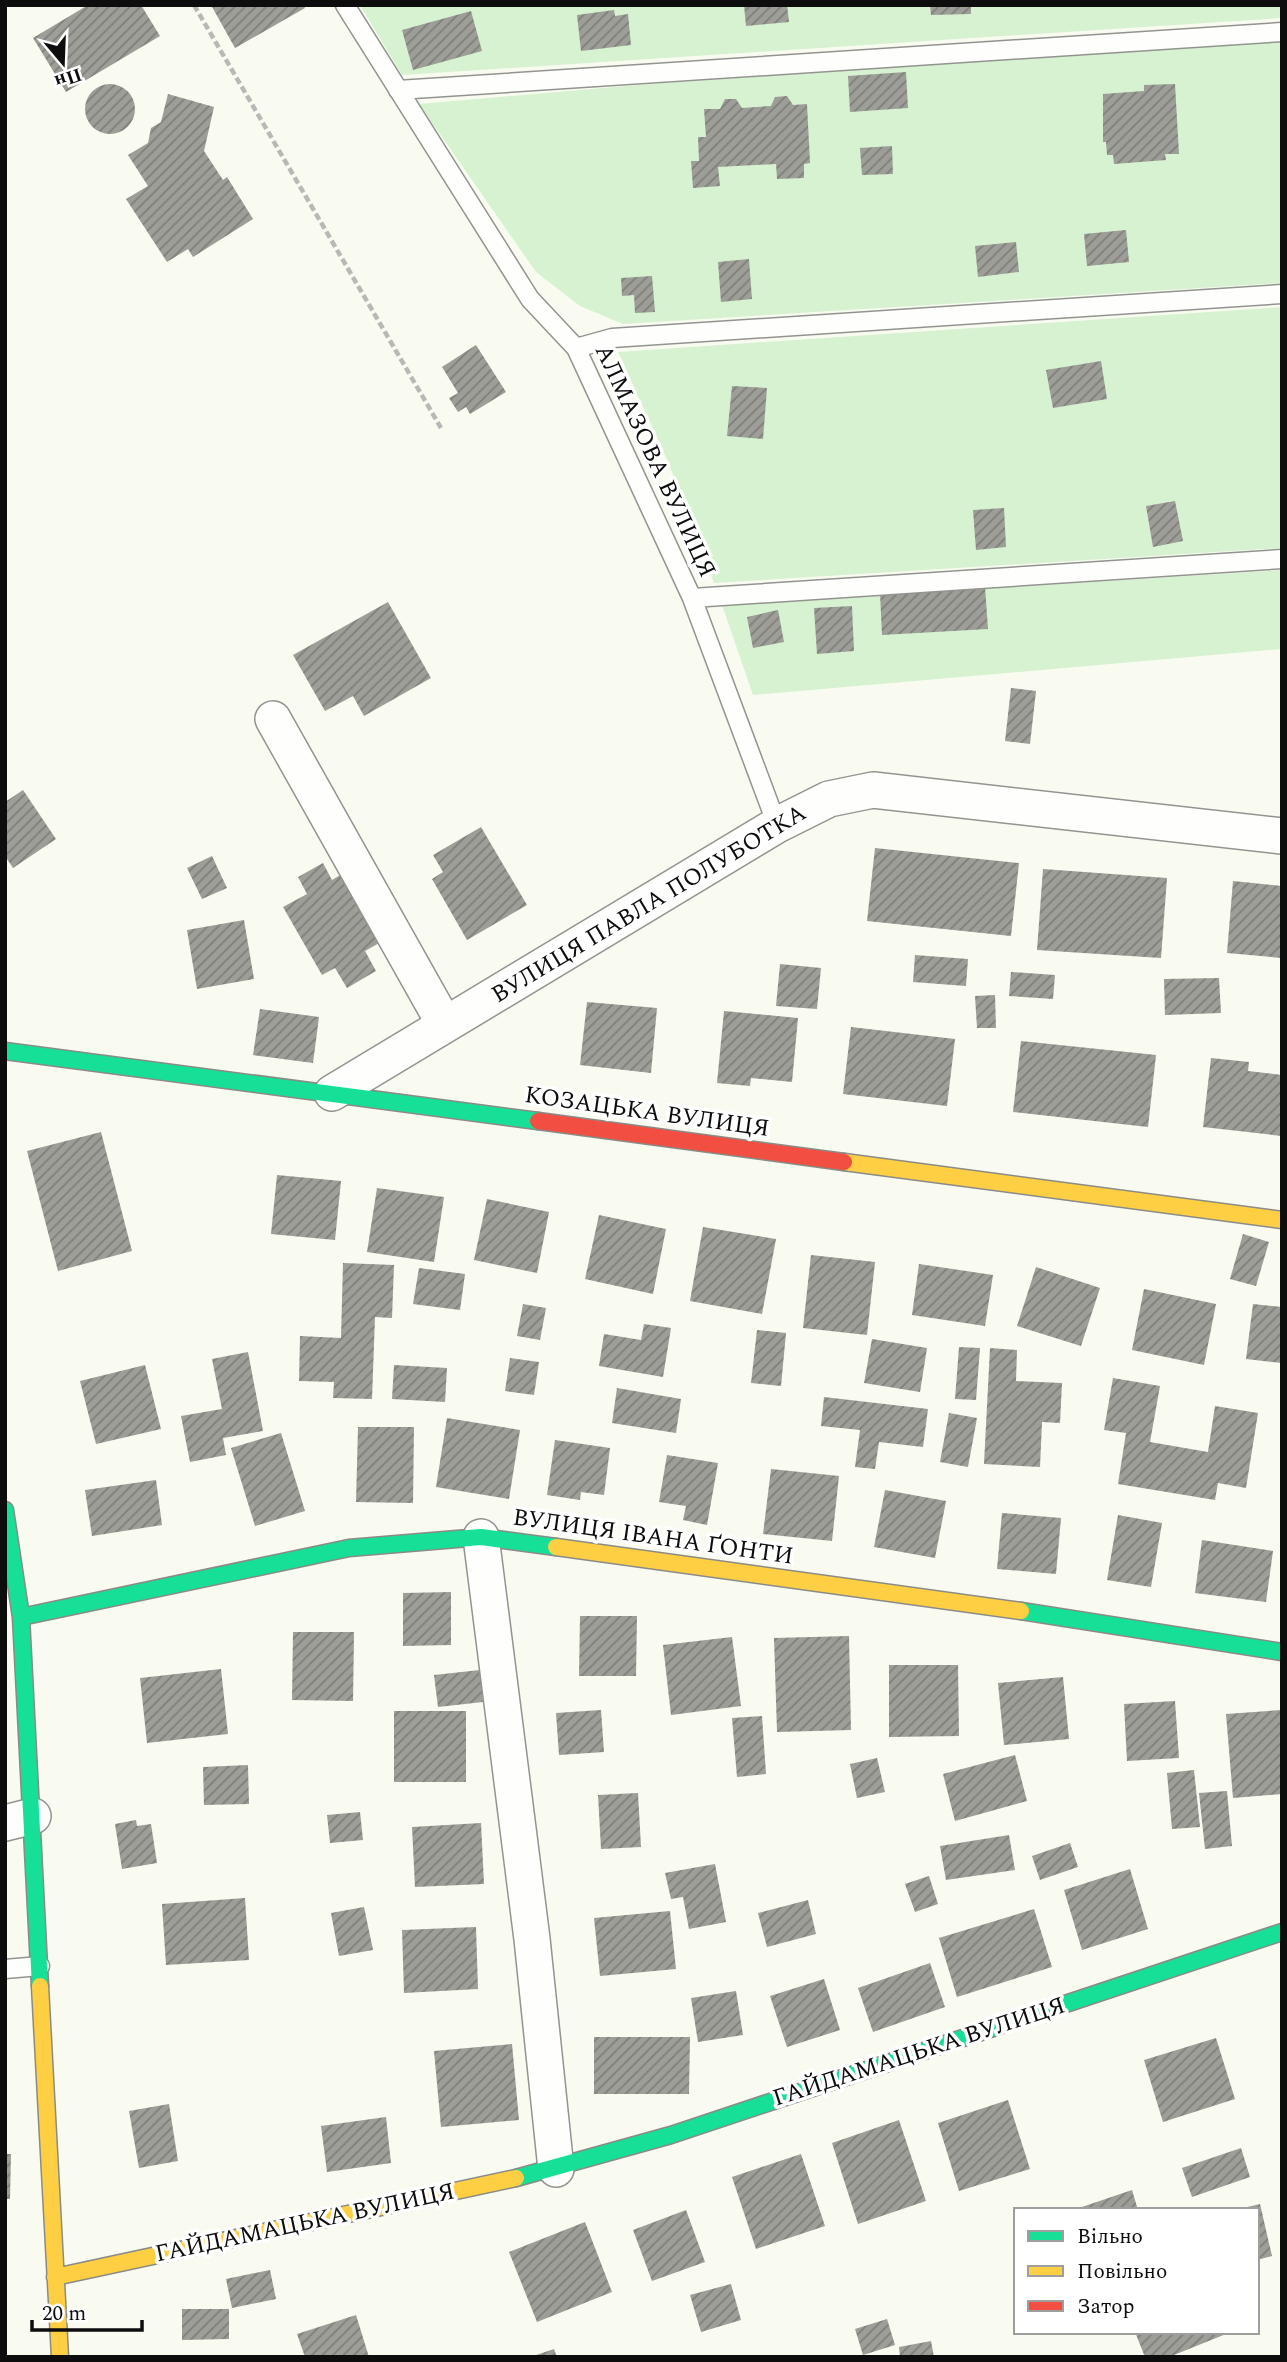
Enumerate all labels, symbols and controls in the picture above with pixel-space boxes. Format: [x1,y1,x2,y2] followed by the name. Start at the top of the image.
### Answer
[28,28,98,98] north arrow
[50,59,86,96] text: Пн
[585,338,725,584] street label: АЛМАЗОВА ВУЛИЦЯ
[485,795,813,1013] street label: ВУЛИЦЯ ПАВЛА ПОЛУБОТКА
[522,1077,772,1147] street label: КОЗАЦЬКА ВУЛИЦЯ
[510,1499,796,1575] street label: ВУЛИЦЯ ІВАНА ҐОНТИ
[768,1988,1070,2116] street label: ГАЙДАМАЦЬКА ВУЛИЦЯ
[152,2174,458,2272] street label: ГАЙДАМАЦЬКА ВУЛИЦЯ
[1014,2208,1259,2334] legend
[1077,2221,1143,2253] text: Вільно
[1077,2256,1167,2288] text: Повільно
[32,2288,142,2332] scale bar
[1077,2291,1134,2323] text: Затор
[42,2298,86,2330] text: 20 m

